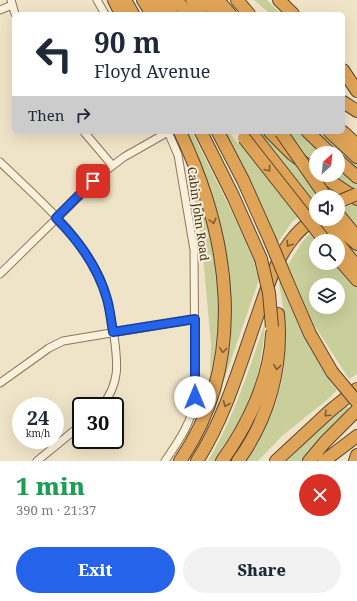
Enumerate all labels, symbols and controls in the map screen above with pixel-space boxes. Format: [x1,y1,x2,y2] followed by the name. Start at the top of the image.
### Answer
[94,23,161,61] text: 90 m
[28,28,80,80] icon: left
[94,59,210,83] text: Floyd Avenue
[72,104,94,126] icon: right
[28,105,64,125] text: Then
[309,146,345,182] north arrow
[309,146,345,314] map controls
[76,164,110,198] pin
[263,164,270,171] one-way arrow
[183,166,214,263] street label: Cabin John Road
[82,170,104,192] icon: arrive
[309,190,345,226] button: sound
[208,217,217,224] one-way arrow
[309,234,345,270] button: search
[287,240,294,247] one-way arrow
[309,278,345,314] button: layers
[219,347,228,353] one-way arrow
[273,364,282,370] one-way arrow
[174,376,216,418] position arrow
[72,397,124,449] speed limit sign: 30
[223,400,231,407] one-way arrow
[27,404,49,431] text: 24
[324,409,332,417] one-way arrow
[26,426,50,440] text: km/h
[16,469,85,502] text: 1 min
[299,474,341,516] button: close
[16,501,96,519] text: 390 m · 21:37
[16,547,175,593] button: Exit
[183,547,341,593] button: Share

